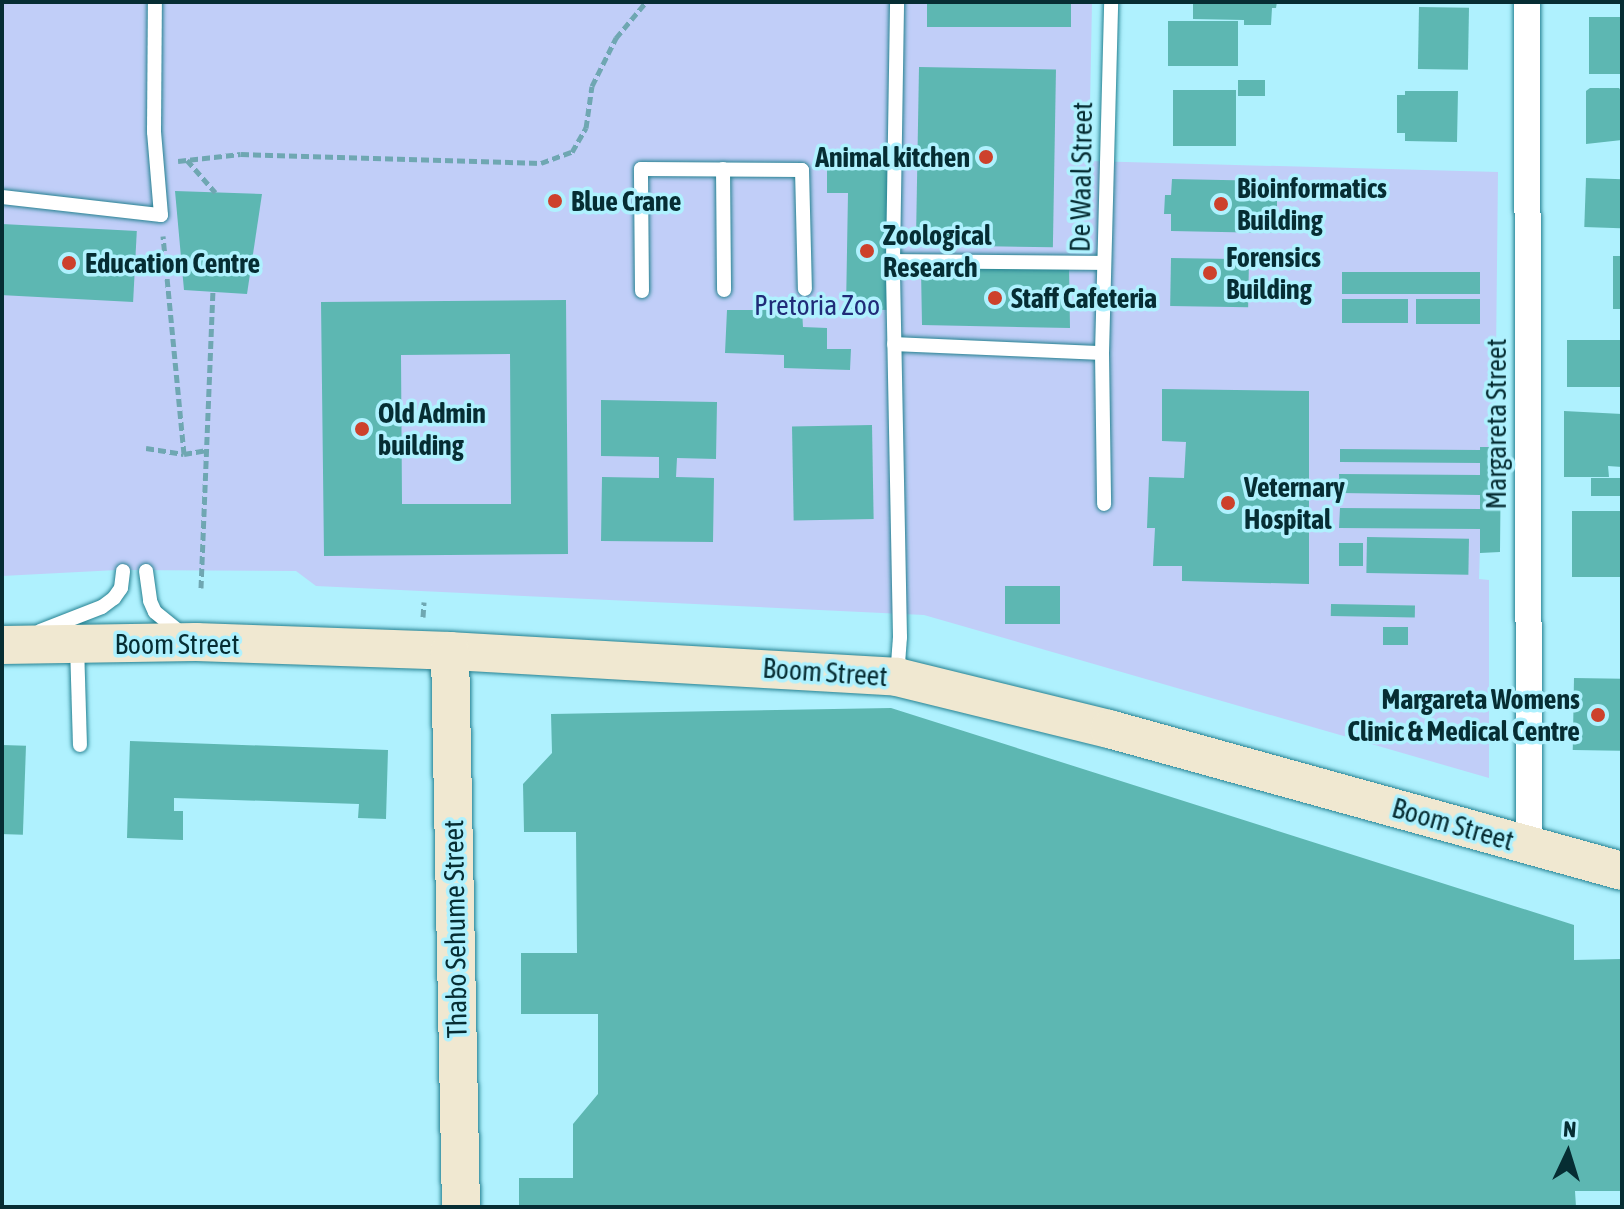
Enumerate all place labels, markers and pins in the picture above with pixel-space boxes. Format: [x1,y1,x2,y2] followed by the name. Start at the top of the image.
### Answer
[815,140,970,174] place label: Animal kitchen
[977,148,995,166] marker: Animal kitchen
[1237,171,1387,237] place label: Bioinformatics Building
[571,184,681,218] place label: Blue Crane
[546,192,564,210] marker: Blue Crane
[1212,195,1230,213] marker: Bioinformatics Building
[883,218,991,284] place label: Zoological Research
[1226,240,1321,306] place label: Forensics Building
[858,242,876,260] marker: Zoological Research
[85,246,260,280] place label: Education Centre
[60,254,78,272] marker: Education Centre
[1201,264,1219,282] marker: Forensics Building
[1011,281,1157,315] place label: Staff Cafeteria
[986,289,1004,307] marker: Staff Cafeteria
[378,396,486,462] place label: Old Admin building
[353,420,371,438] marker: Old Admin building
[1244,470,1345,536] place label: Veternary Hospital
[1219,494,1237,512] marker: Veternary Hospital
[1347,682,1580,748] place label: Margareta Womens Clinic & Medical Centre
[1587,704,1609,726] marker: Margareta Womens Clinic & Medical Centre

